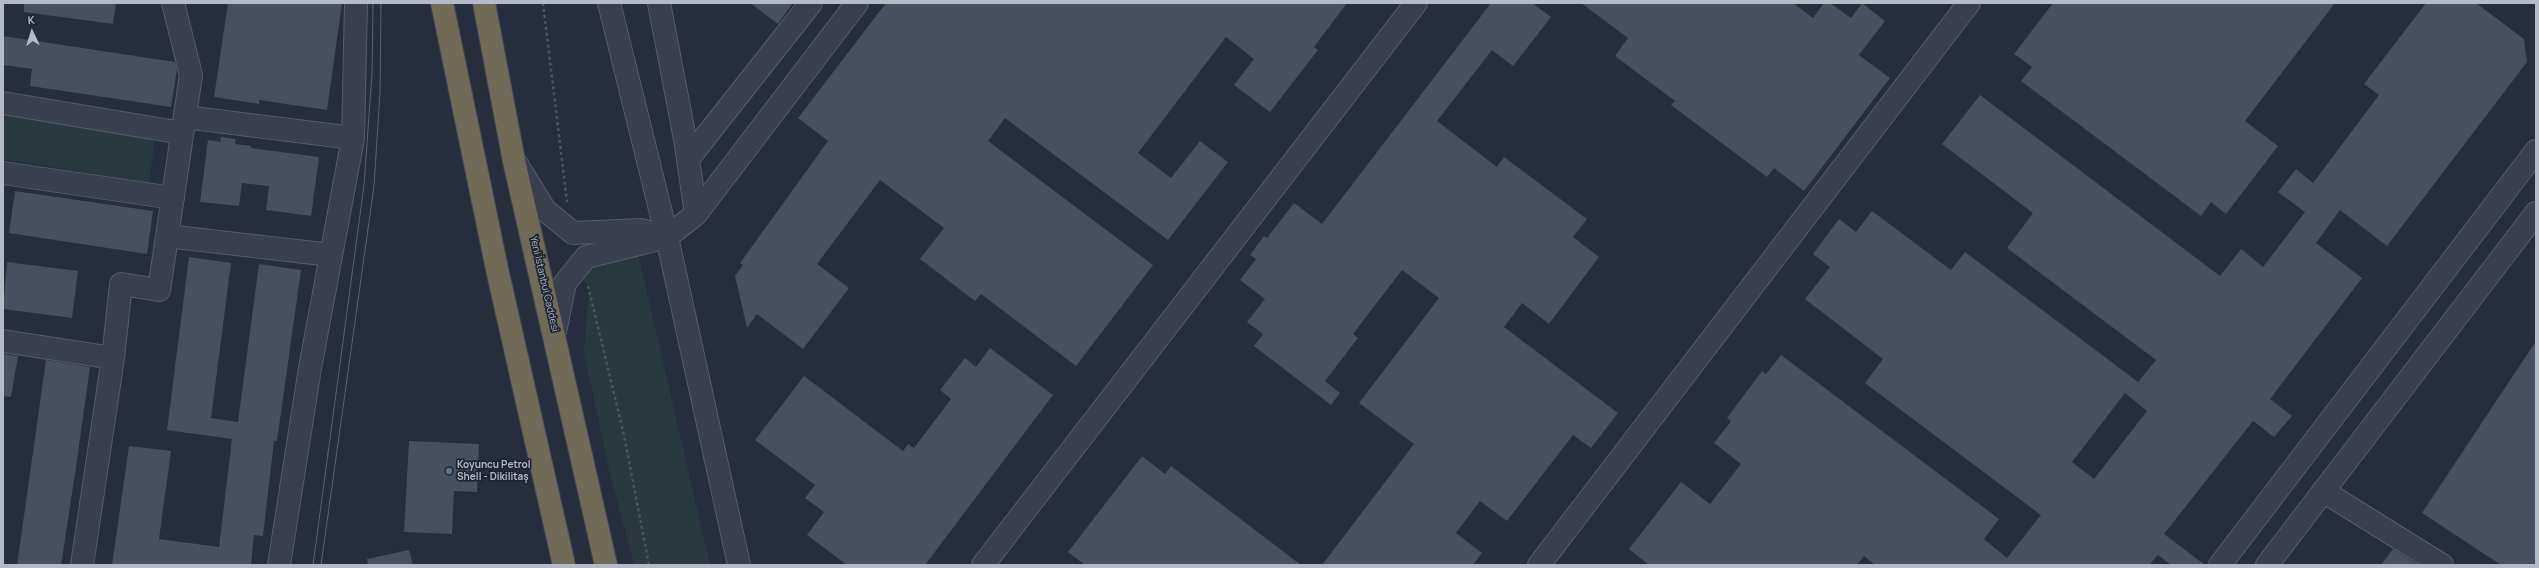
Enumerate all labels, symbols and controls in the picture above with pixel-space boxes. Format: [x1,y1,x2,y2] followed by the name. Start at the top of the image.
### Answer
[12,12,52,52] north arrow
[27,12,35,27] text: K
[527,235,561,333] street label: Yeni İstanbul Caddesi
[457,459,531,482] place label: Koyuncu Petrol Shell - Dikilitaş
[444,466,454,476] marker: Koyuncu Petrol Shell - Dikilitaş

